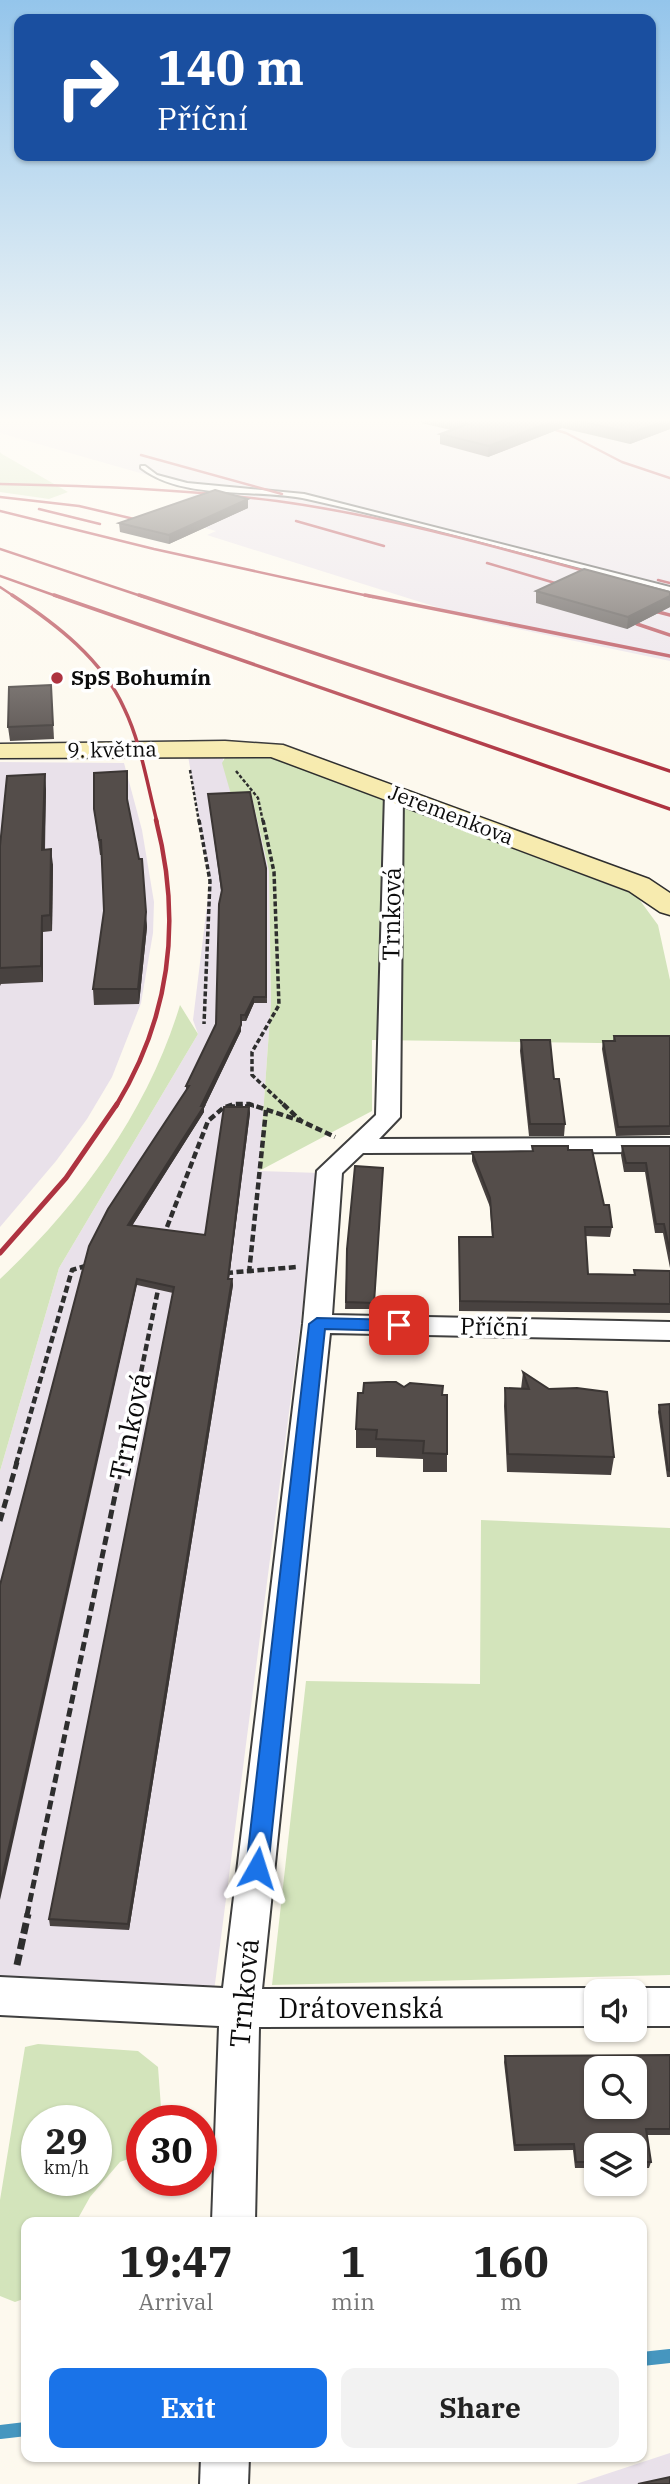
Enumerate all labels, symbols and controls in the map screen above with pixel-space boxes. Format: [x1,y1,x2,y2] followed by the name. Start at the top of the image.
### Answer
[157,35,304,98] text: 140 m
[42,42,133,133] icon: right
[157,97,248,139] text: Příční
[71,663,211,691] place label: SpS Bohumín
[49,670,65,686] marker: SpS Bohumín
[67,734,157,764] street label: 9. května
[385,777,518,851] street label: Jeremenkova
[374,867,408,961] street label: Trnková
[369,1295,429,1355] pin
[380,1306,418,1344] icon: arrive
[460,1309,528,1343] street label: Příční
[100,1369,159,1483] street label: Trnková
[220,1831,294,1905] position arrow
[220,1937,267,2049] street label: Trnková
[584,1979,647,2196] map controls
[584,1979,647,2042] button: sound
[278,1989,444,2026] street label: Drátovenská
[584,2056,647,2119] button: search
[126,2105,217,2196] speed limit sign: 30
[45,2118,88,2164] text: 29
[584,2133,647,2196] button: layers
[44,2156,89,2179] text: km/h
[119,2234,233,2289] text: 19:47
[340,2234,366,2289] text: 1
[473,2234,549,2289] text: 160
[139,2286,213,2316] text: Arrival
[331,2286,375,2316] text: min
[500,2286,522,2316] text: m
[49,2368,327,2448] button: Exit
[341,2368,619,2448] button: Share

